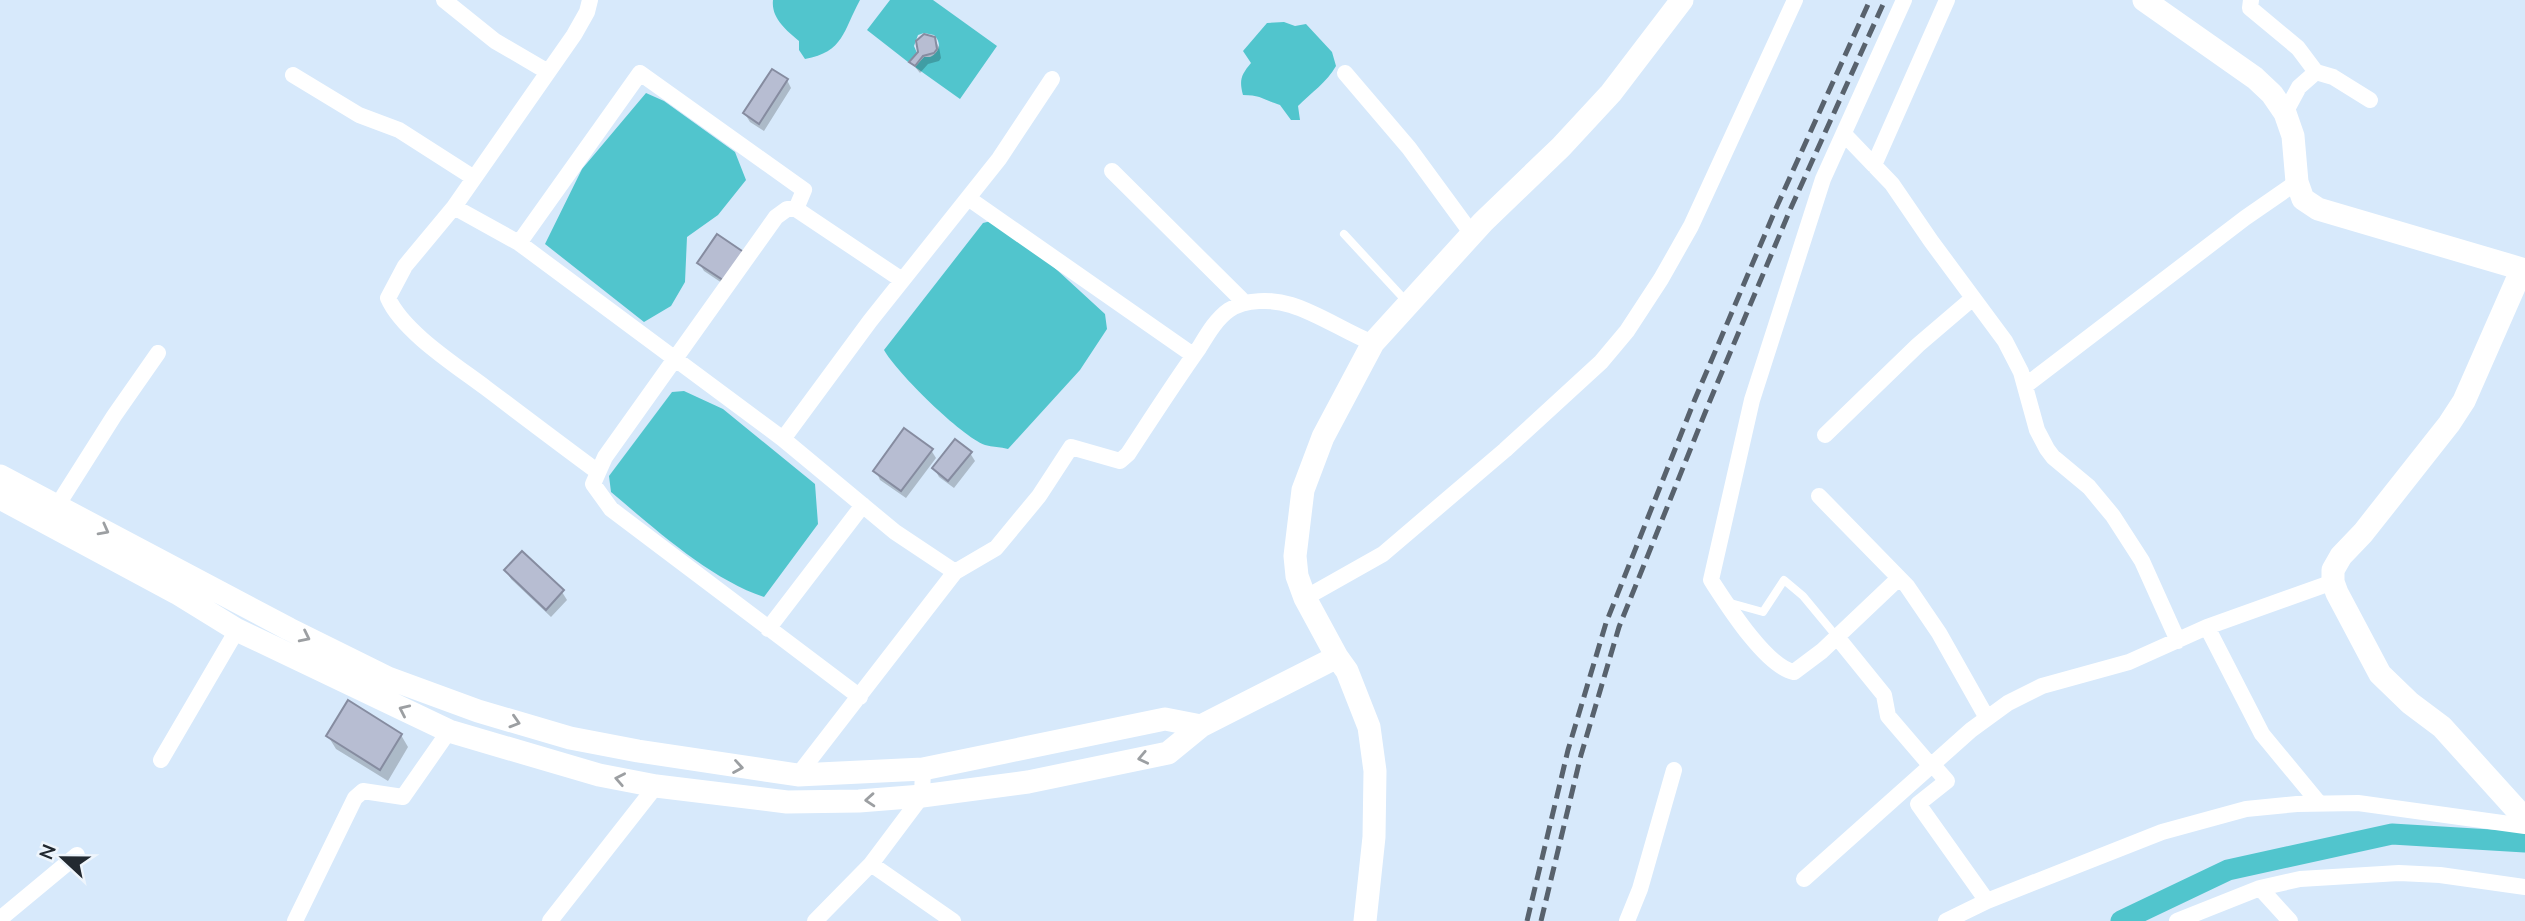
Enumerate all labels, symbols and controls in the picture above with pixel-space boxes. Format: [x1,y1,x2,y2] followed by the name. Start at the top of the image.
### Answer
[97,522,109,535] one-way arrow
[298,629,310,643] one-way arrow
[398,704,411,718] one-way arrow
[509,713,521,728] one-way arrow
[1137,750,1149,765] one-way arrow
[732,759,744,774] one-way arrow
[614,773,626,788] one-way arrow
[864,792,875,807] one-way arrow
[28,823,98,893] north arrow
[33,840,61,863] text: N

